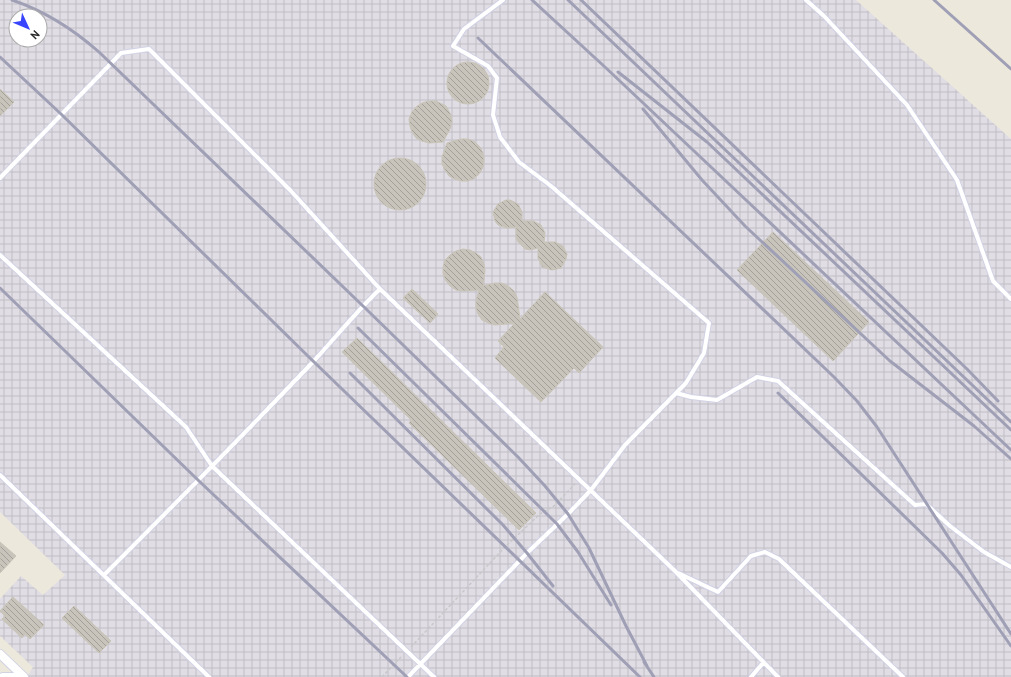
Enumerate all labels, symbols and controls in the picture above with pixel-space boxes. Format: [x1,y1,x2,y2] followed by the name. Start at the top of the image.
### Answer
[8,8,48,48] north arrow
[28,27,43,42] text: N

